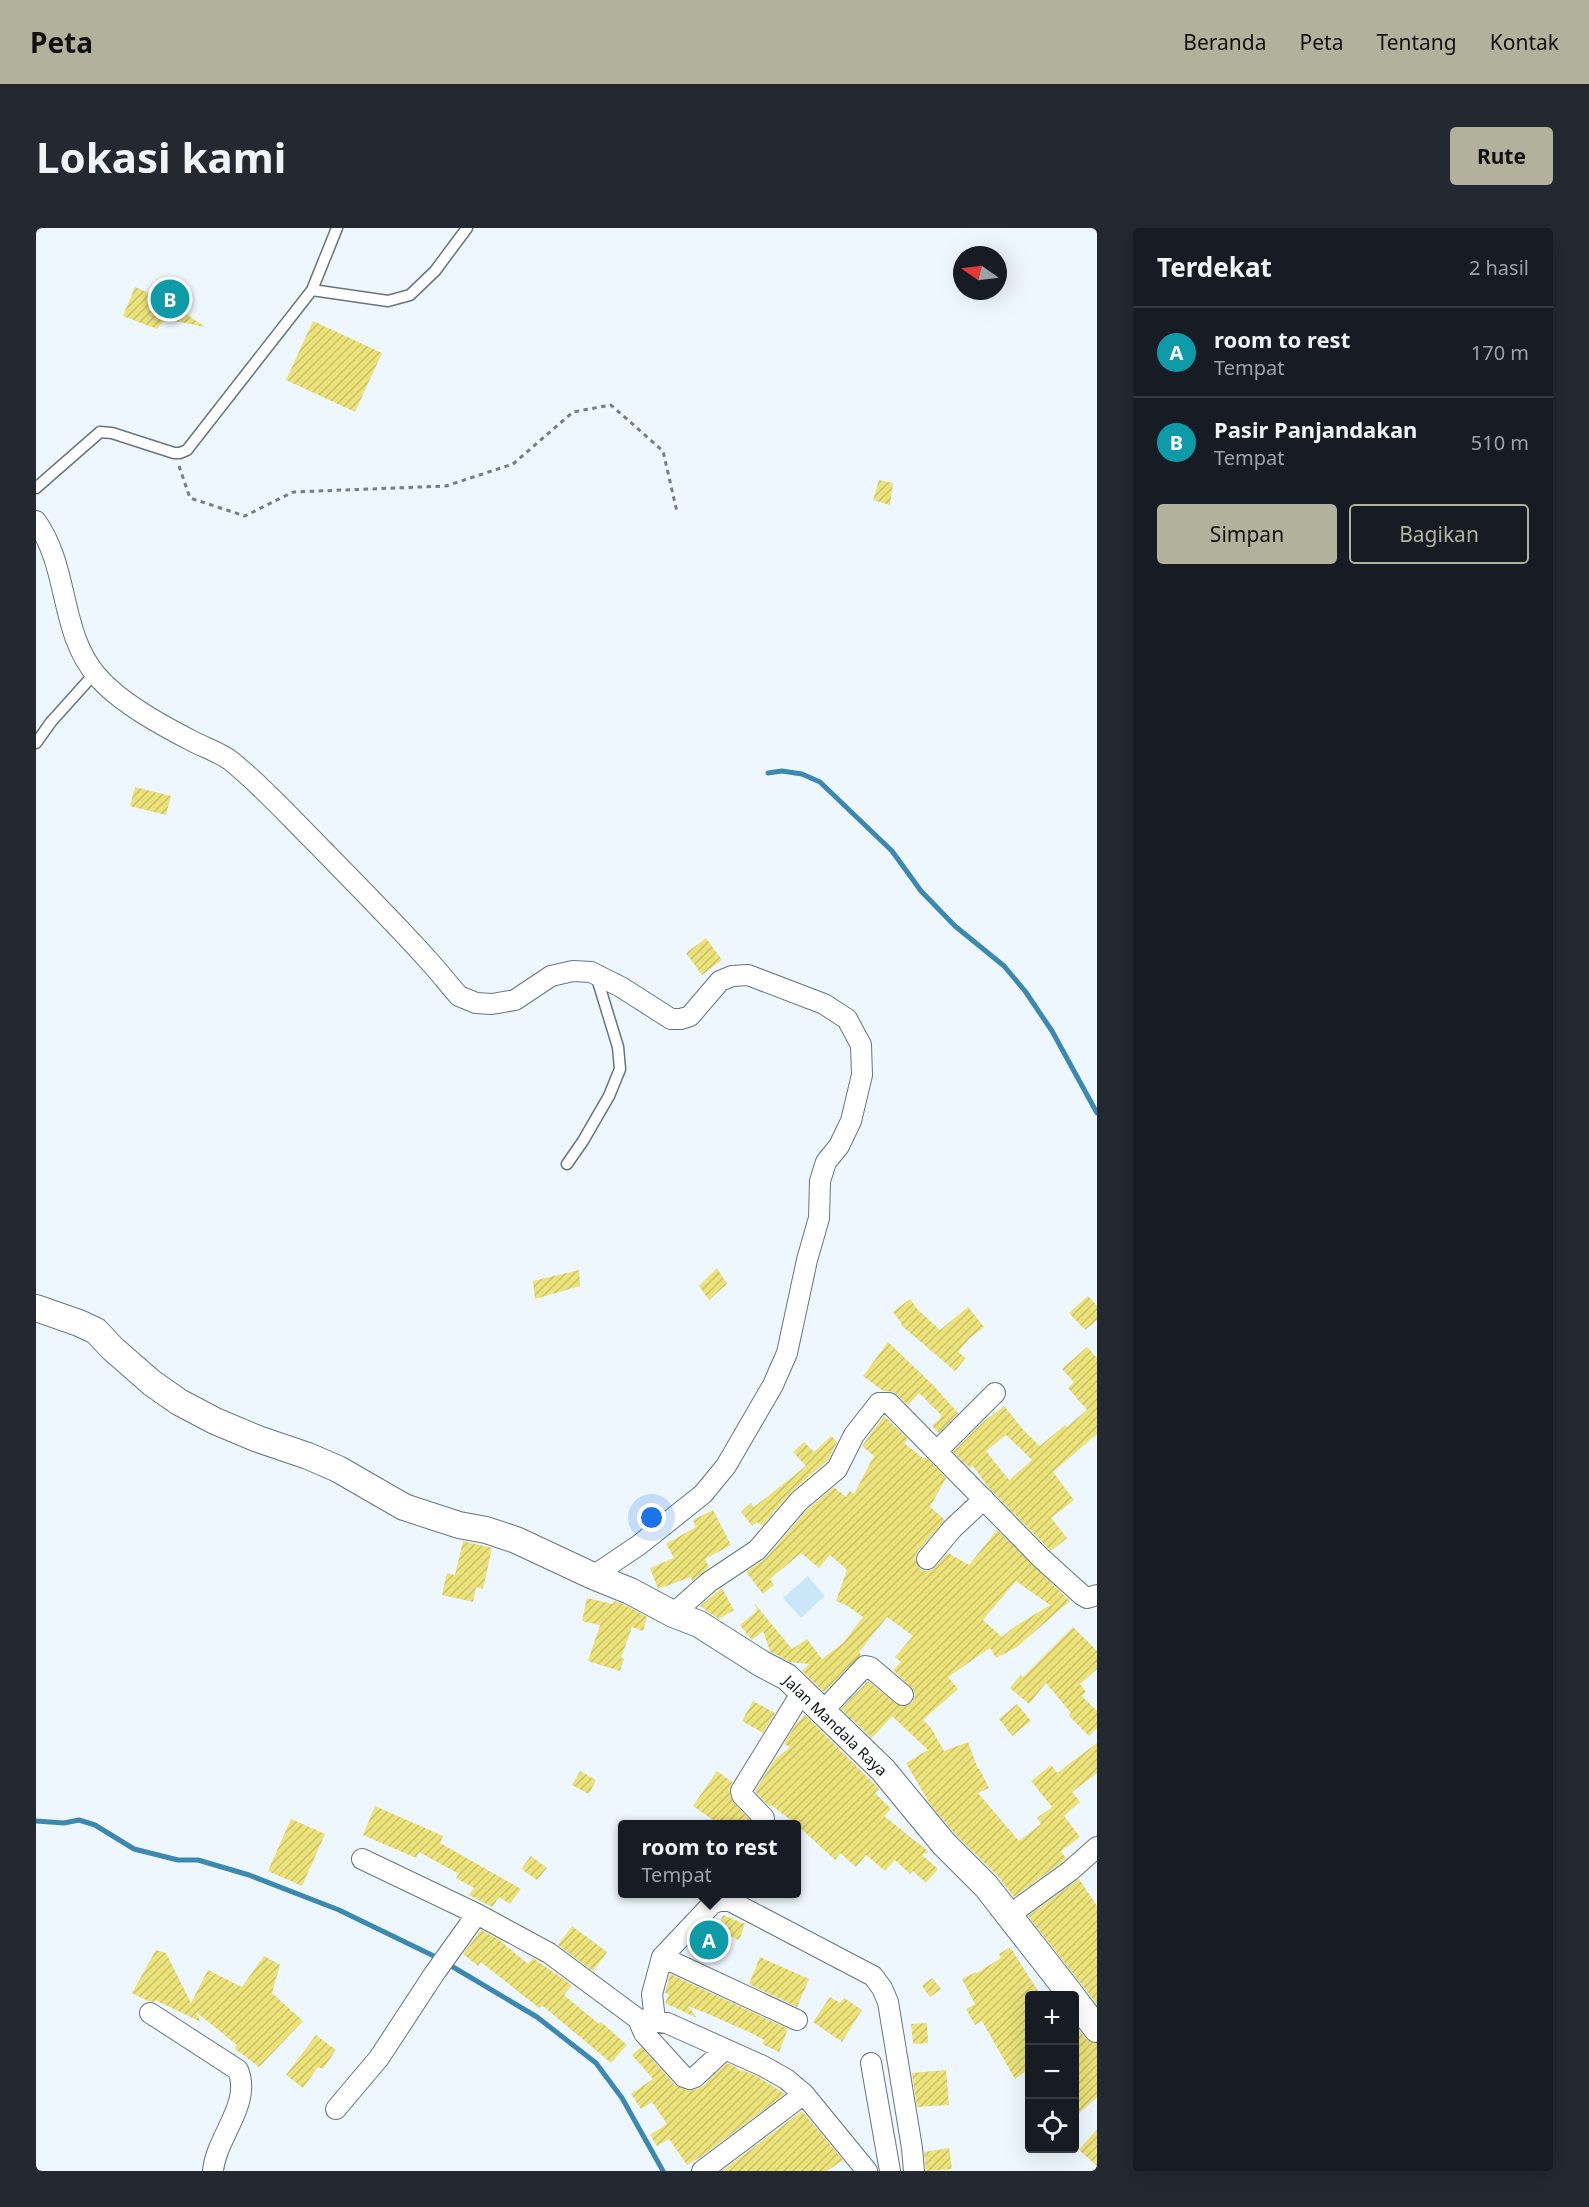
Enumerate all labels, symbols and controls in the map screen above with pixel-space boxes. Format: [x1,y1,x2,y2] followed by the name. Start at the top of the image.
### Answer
[30,23,93,61] text: Peta
[1183,28,1267,56] text: Beranda
[1300,28,1343,56] text: Peta
[1376,28,1457,56] text: Tentang
[1490,28,1559,56] text: Kontak
[1450,127,1553,185] button: Rute
[36,128,286,185] text: Lokasi kami
[953,246,1007,300] north arrow
[1157,249,1272,285] text: Terdekat
[1469,254,1529,281] text: 2 hasil
[150,276,190,322] pin: B
[1214,324,1350,354] text: room to rest
[1170,339,1183,366] text: A
[1471,339,1529,366] text: 170 m
[1214,354,1284,381] text: Tempat
[1214,414,1417,444] text: Pasir Panjandakan
[1170,429,1183,456] text: B
[1471,429,1529,456] text: 510 m
[1214,444,1284,471] text: Tempat
[1157,504,1337,564] button: Simpan
[1349,504,1529,564] button: Bagikan
[637,1503,666,1532] your location
[778,1669,892,1780] street label: Jalan Mandala Raya
[618,1820,801,1898] popup
[641,1831,778,1861] text: room to rest
[641,1861,712,1888] text: Tempat
[690,1918,728,1962] pin: A
[1025,1991,1079,2153] map controls
[1025,1991,1079,2045] button: +
[1025,2045,1079,2099] button: −
[1025,2099,1079,2153] button: locate

